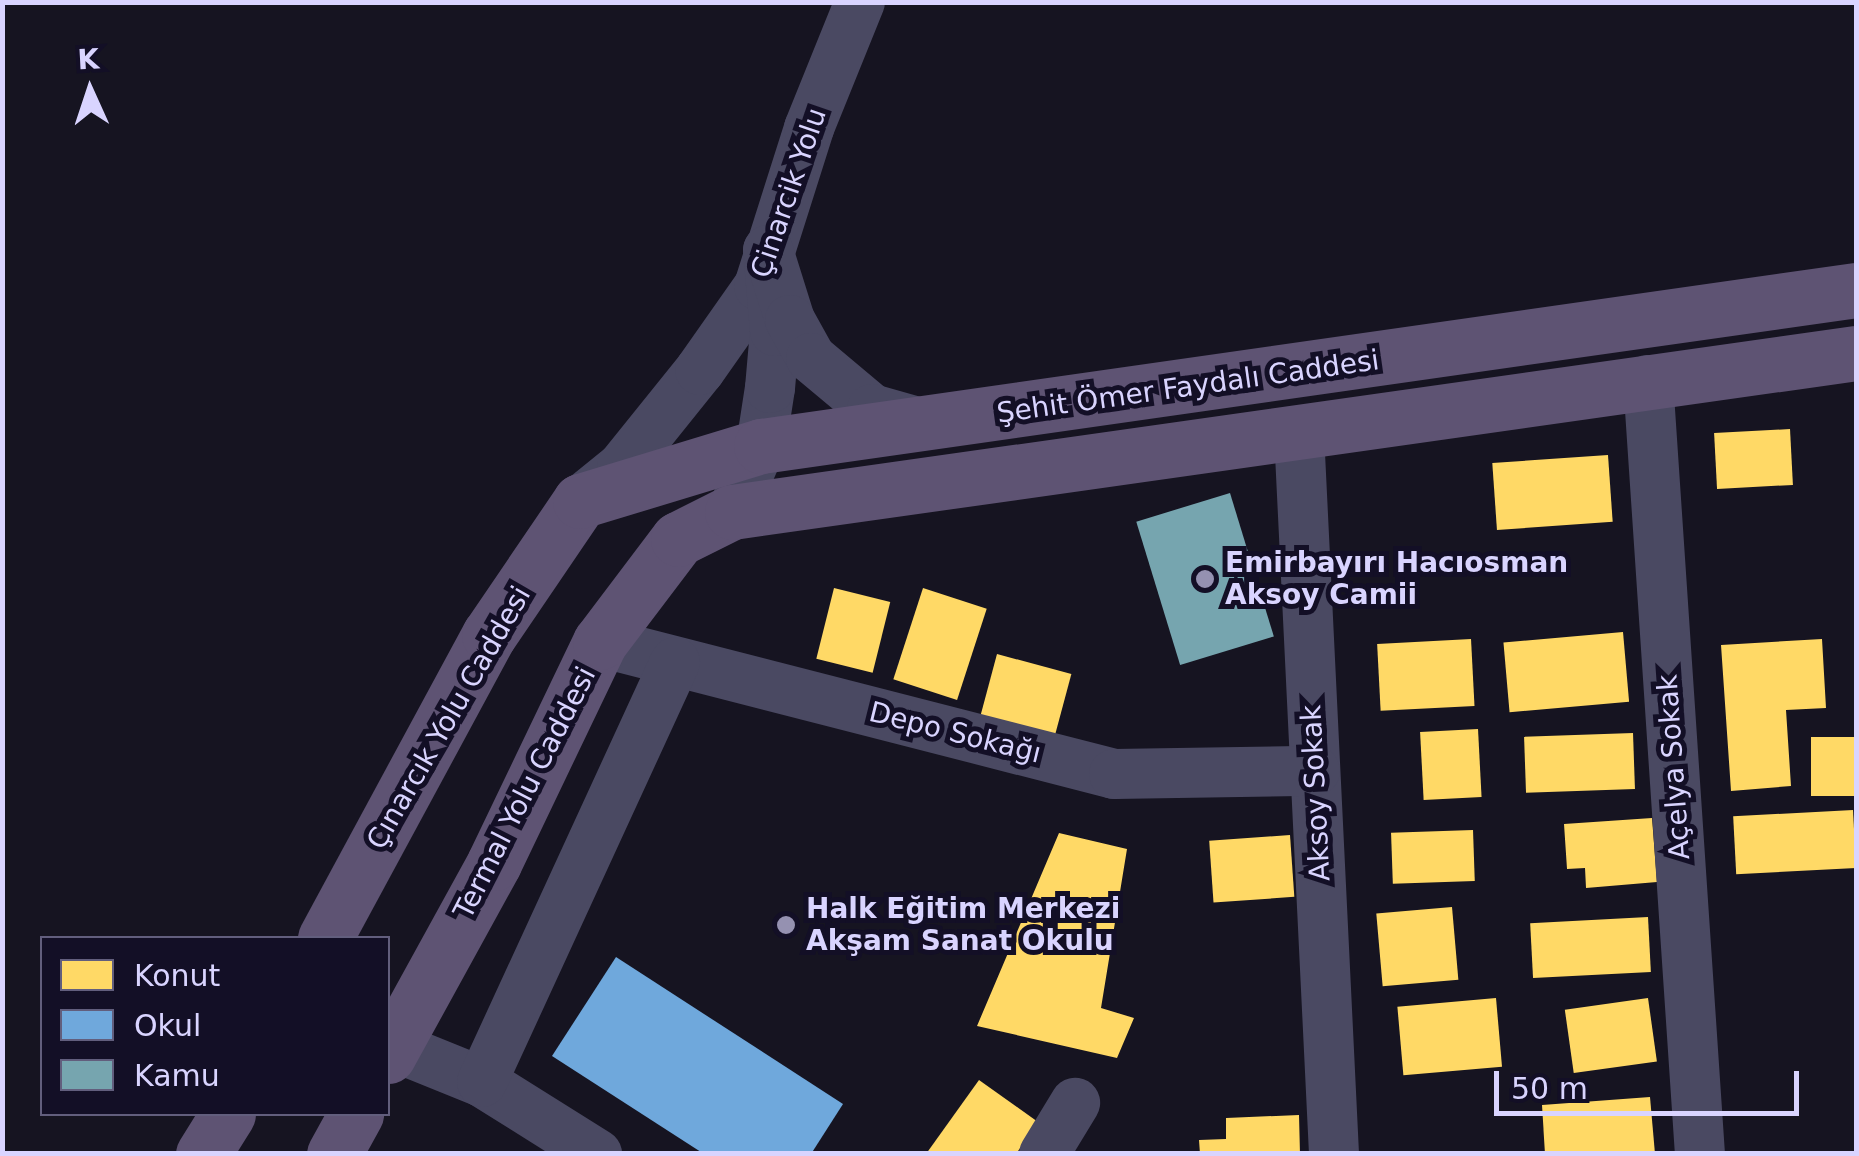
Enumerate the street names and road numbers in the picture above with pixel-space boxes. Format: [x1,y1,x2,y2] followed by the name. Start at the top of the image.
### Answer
[744,104,834,282] street label: Çinarcik Yolu
[995,344,1381,430] street label: Şehit Ömer Faydalı Caddesi
[360,580,538,856] street label: Çınarcık Yolu Caddesi
[447,661,603,925] street label: Termal Yolu Caddesi
[1651,673,1697,861] street label: Açelya Sokak
[866,695,1044,771] street label: Depo Sokağı
[1295,704,1337,882] street label: Aksoy Sokak

